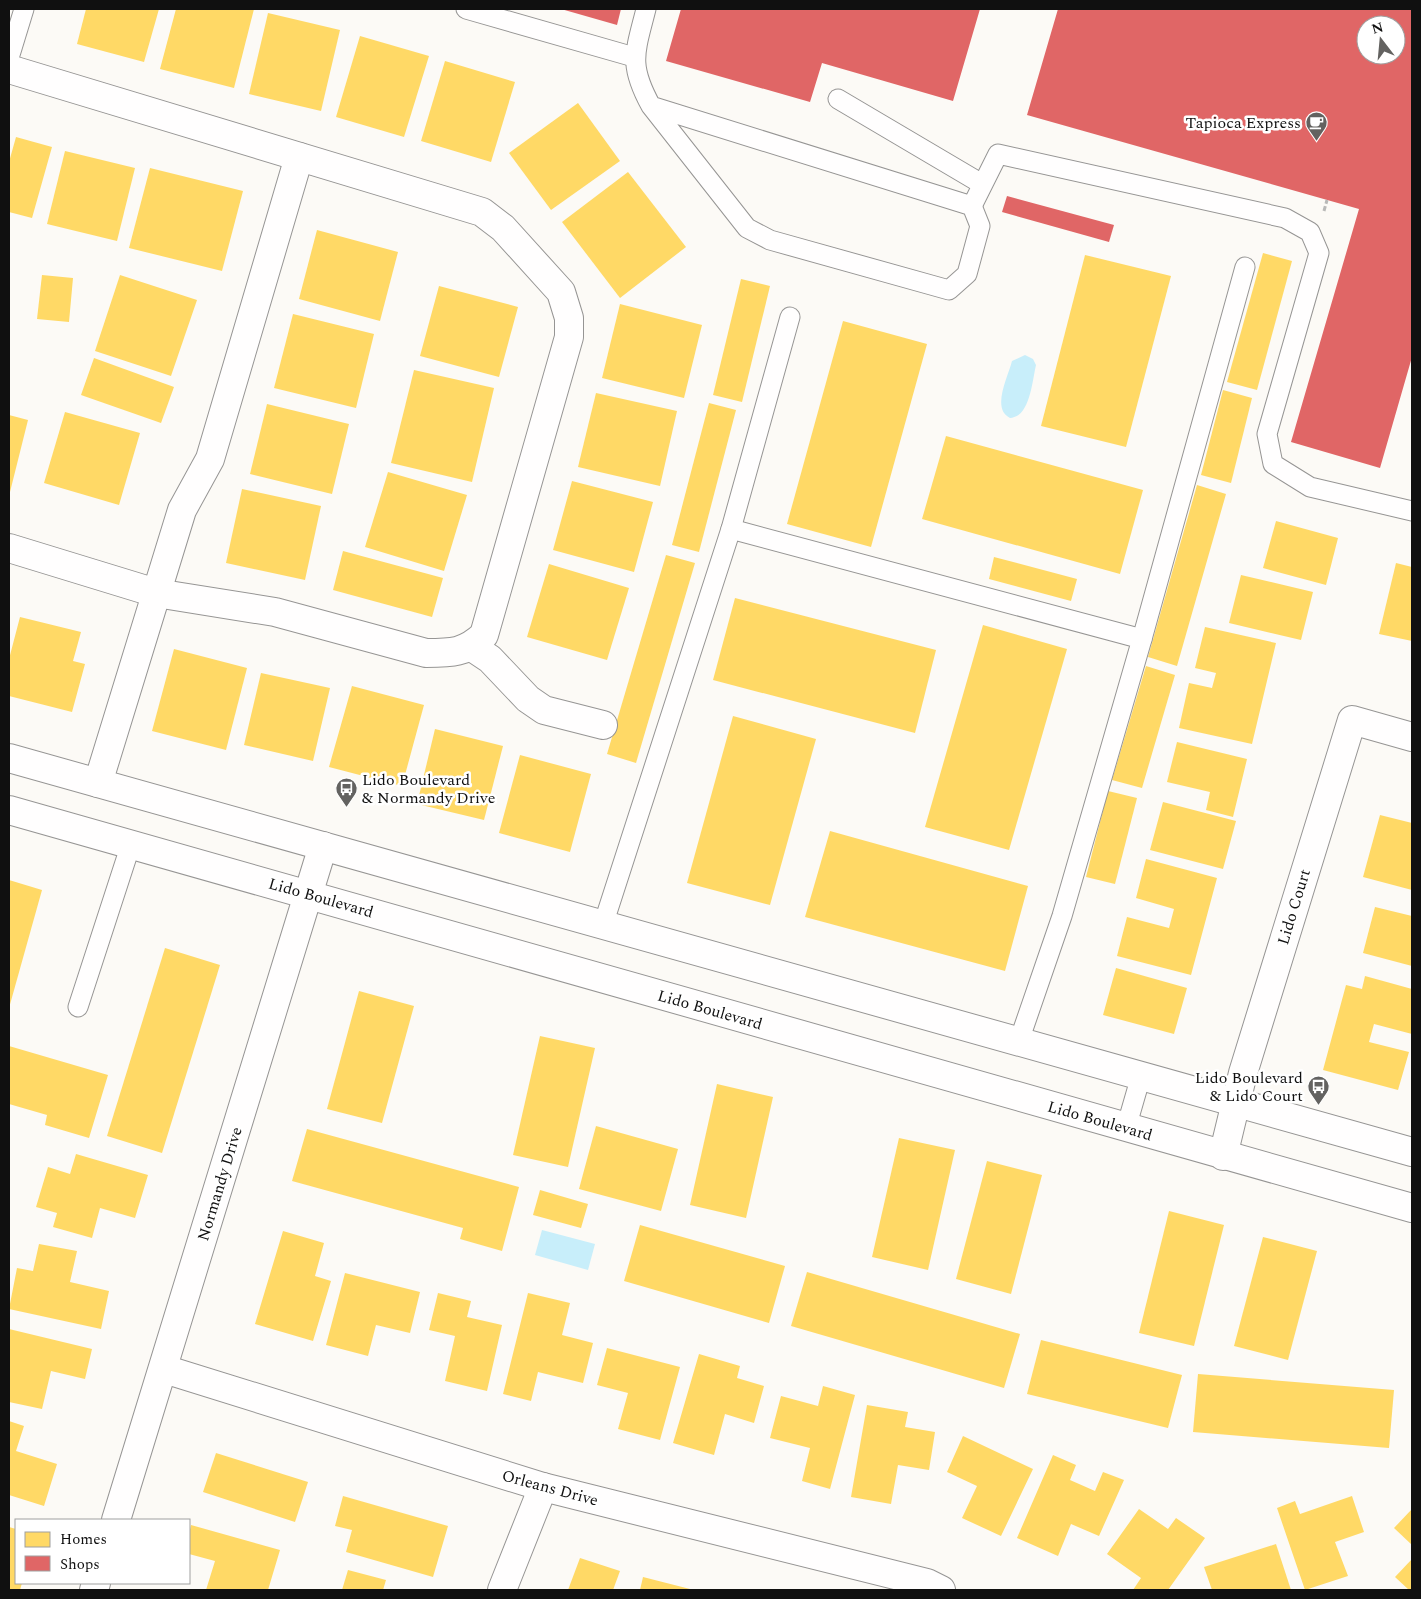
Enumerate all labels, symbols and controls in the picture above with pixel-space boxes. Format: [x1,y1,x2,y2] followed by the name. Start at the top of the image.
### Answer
[1356,15,1406,65] north arrow
[1369,16,1386,40] text: N
[1186,111,1301,135] place label: Tapioca Express
[1305,111,1329,142] cafe icon: Tapioca Express
[362,768,496,810] place label: Lido Boulevard & Normandy Drive
[334,777,358,808] bus stop icon: Lido Boulevard & Normandy Drive
[1271,866,1317,948] street label: Lido Court
[266,872,376,924] street label: Lido Boulevard
[655,984,765,1036] street label: Lido Boulevard
[1195,1066,1303,1108] place label: Lido Boulevard & Lido Court
[1307,1075,1331,1106] bus stop icon: Lido Boulevard & Lido Court
[1045,1095,1155,1147] street label: Lido Boulevard
[191,1124,249,1244] street label: Normandy Drive
[499,1464,601,1512] street label: Orleans Drive
[15,1519,190,1584] legend
[60,1528,107,1551] text: Homes
[60,1553,100,1576] text: Shops

